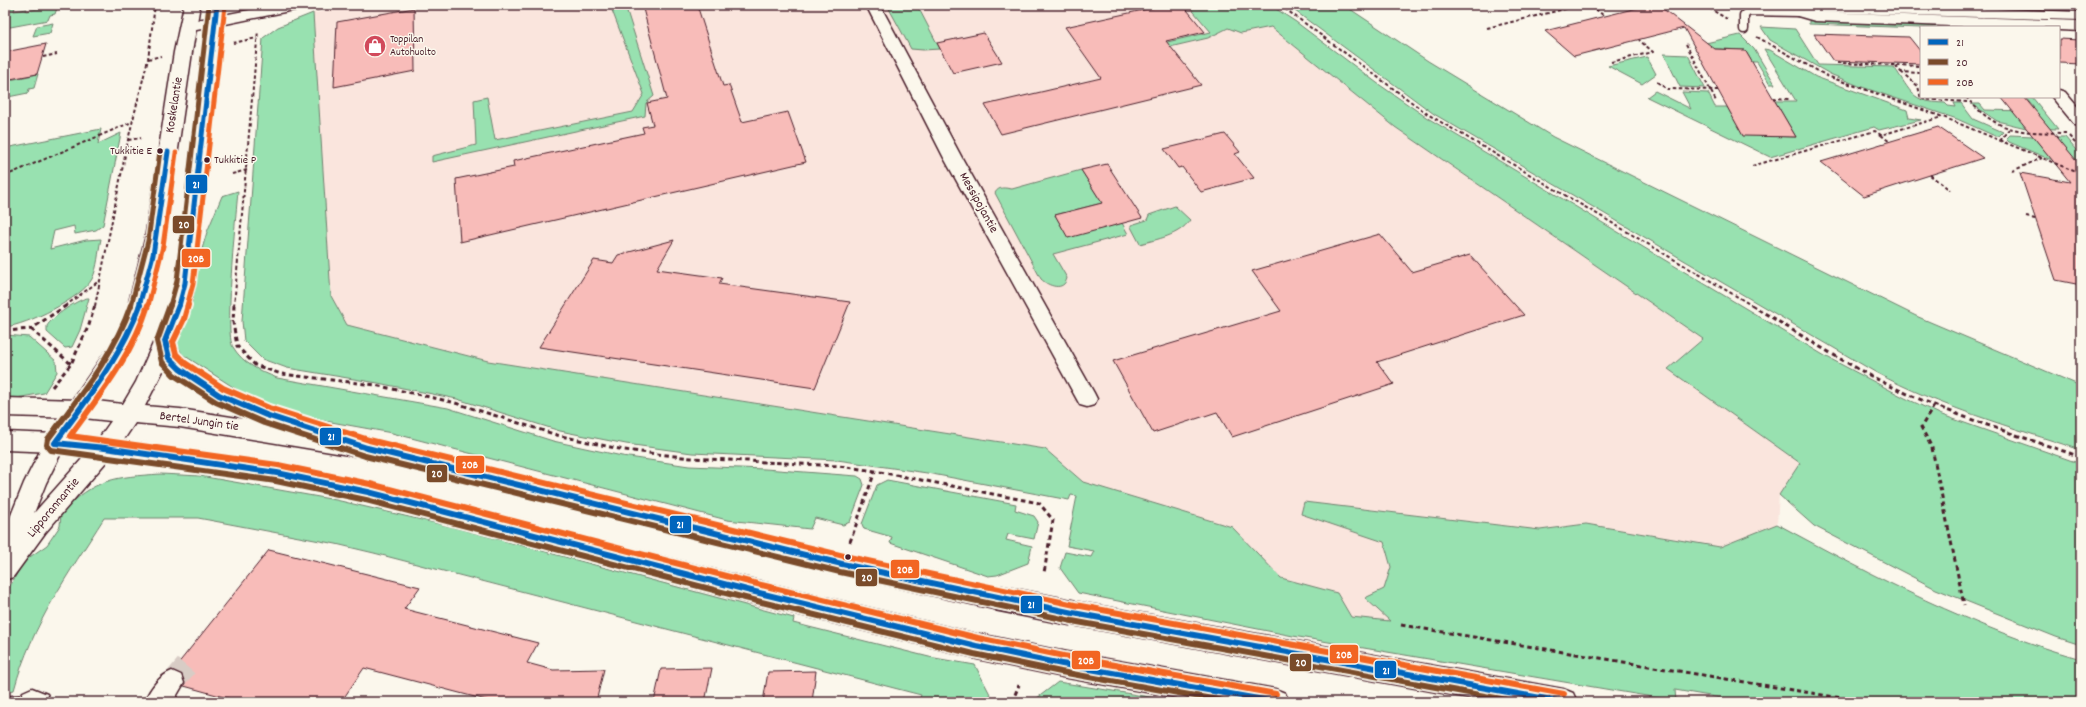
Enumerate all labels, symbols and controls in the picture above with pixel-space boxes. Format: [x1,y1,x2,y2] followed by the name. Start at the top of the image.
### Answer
[1920,26,2060,98] legend
[390,32,436,61] place label: Toppilan Autohuolto
[362,33,388,59] shop icon: Toppilan Autohuolto
[1956,35,1964,52] text: 21
[1956,55,1968,72] text: 20
[161,75,189,134] street label: Koskelantie
[1956,75,1974,92] text: 20B
[110,143,153,160] place label: Tukkitie E
[155,146,165,156] marker: Tukkitie E
[214,152,257,169] place label: Tukkitie P
[202,155,212,165] marker: Tukkitie P
[953,169,1003,237] street label: Messipojantie
[185,174,208,194] line badge: 21
[192,178,200,194] text: 21
[172,215,195,234] line badge: 20
[179,218,189,234] text: 20
[181,248,211,268] line badge: 20B
[188,252,204,268] text: 20B
[158,407,240,437] street label: Bertel Jungin tie
[319,427,342,446] line badge: 21
[327,430,335,446] text: 21
[455,455,485,474] line badge: 20B
[462,458,478,474] text: 20B
[426,464,448,483] line badge: 20
[432,467,442,483] text: 20
[23,474,85,542] street label: Lipporannantie
[669,515,692,534] line badge: 21
[676,518,684,534] text: 21
[843,552,853,562] unlabelled marker
[890,559,920,579] line badge: 20B
[897,563,913,579] text: 20B
[855,568,878,587] line badge: 20
[862,571,872,587] text: 20
[1020,595,1043,614] line badge: 21
[1027,598,1035,614] text: 21
[1329,644,1359,664] line badge: 20B
[1336,648,1352,664] text: 20B
[1071,650,1101,670] line badge: 20B
[1289,653,1312,672] line badge: 20
[1078,654,1094,670] text: 20B
[1296,656,1306,672] text: 20
[1374,660,1397,679] line badge: 21
[1382,664,1390,680] text: 21

